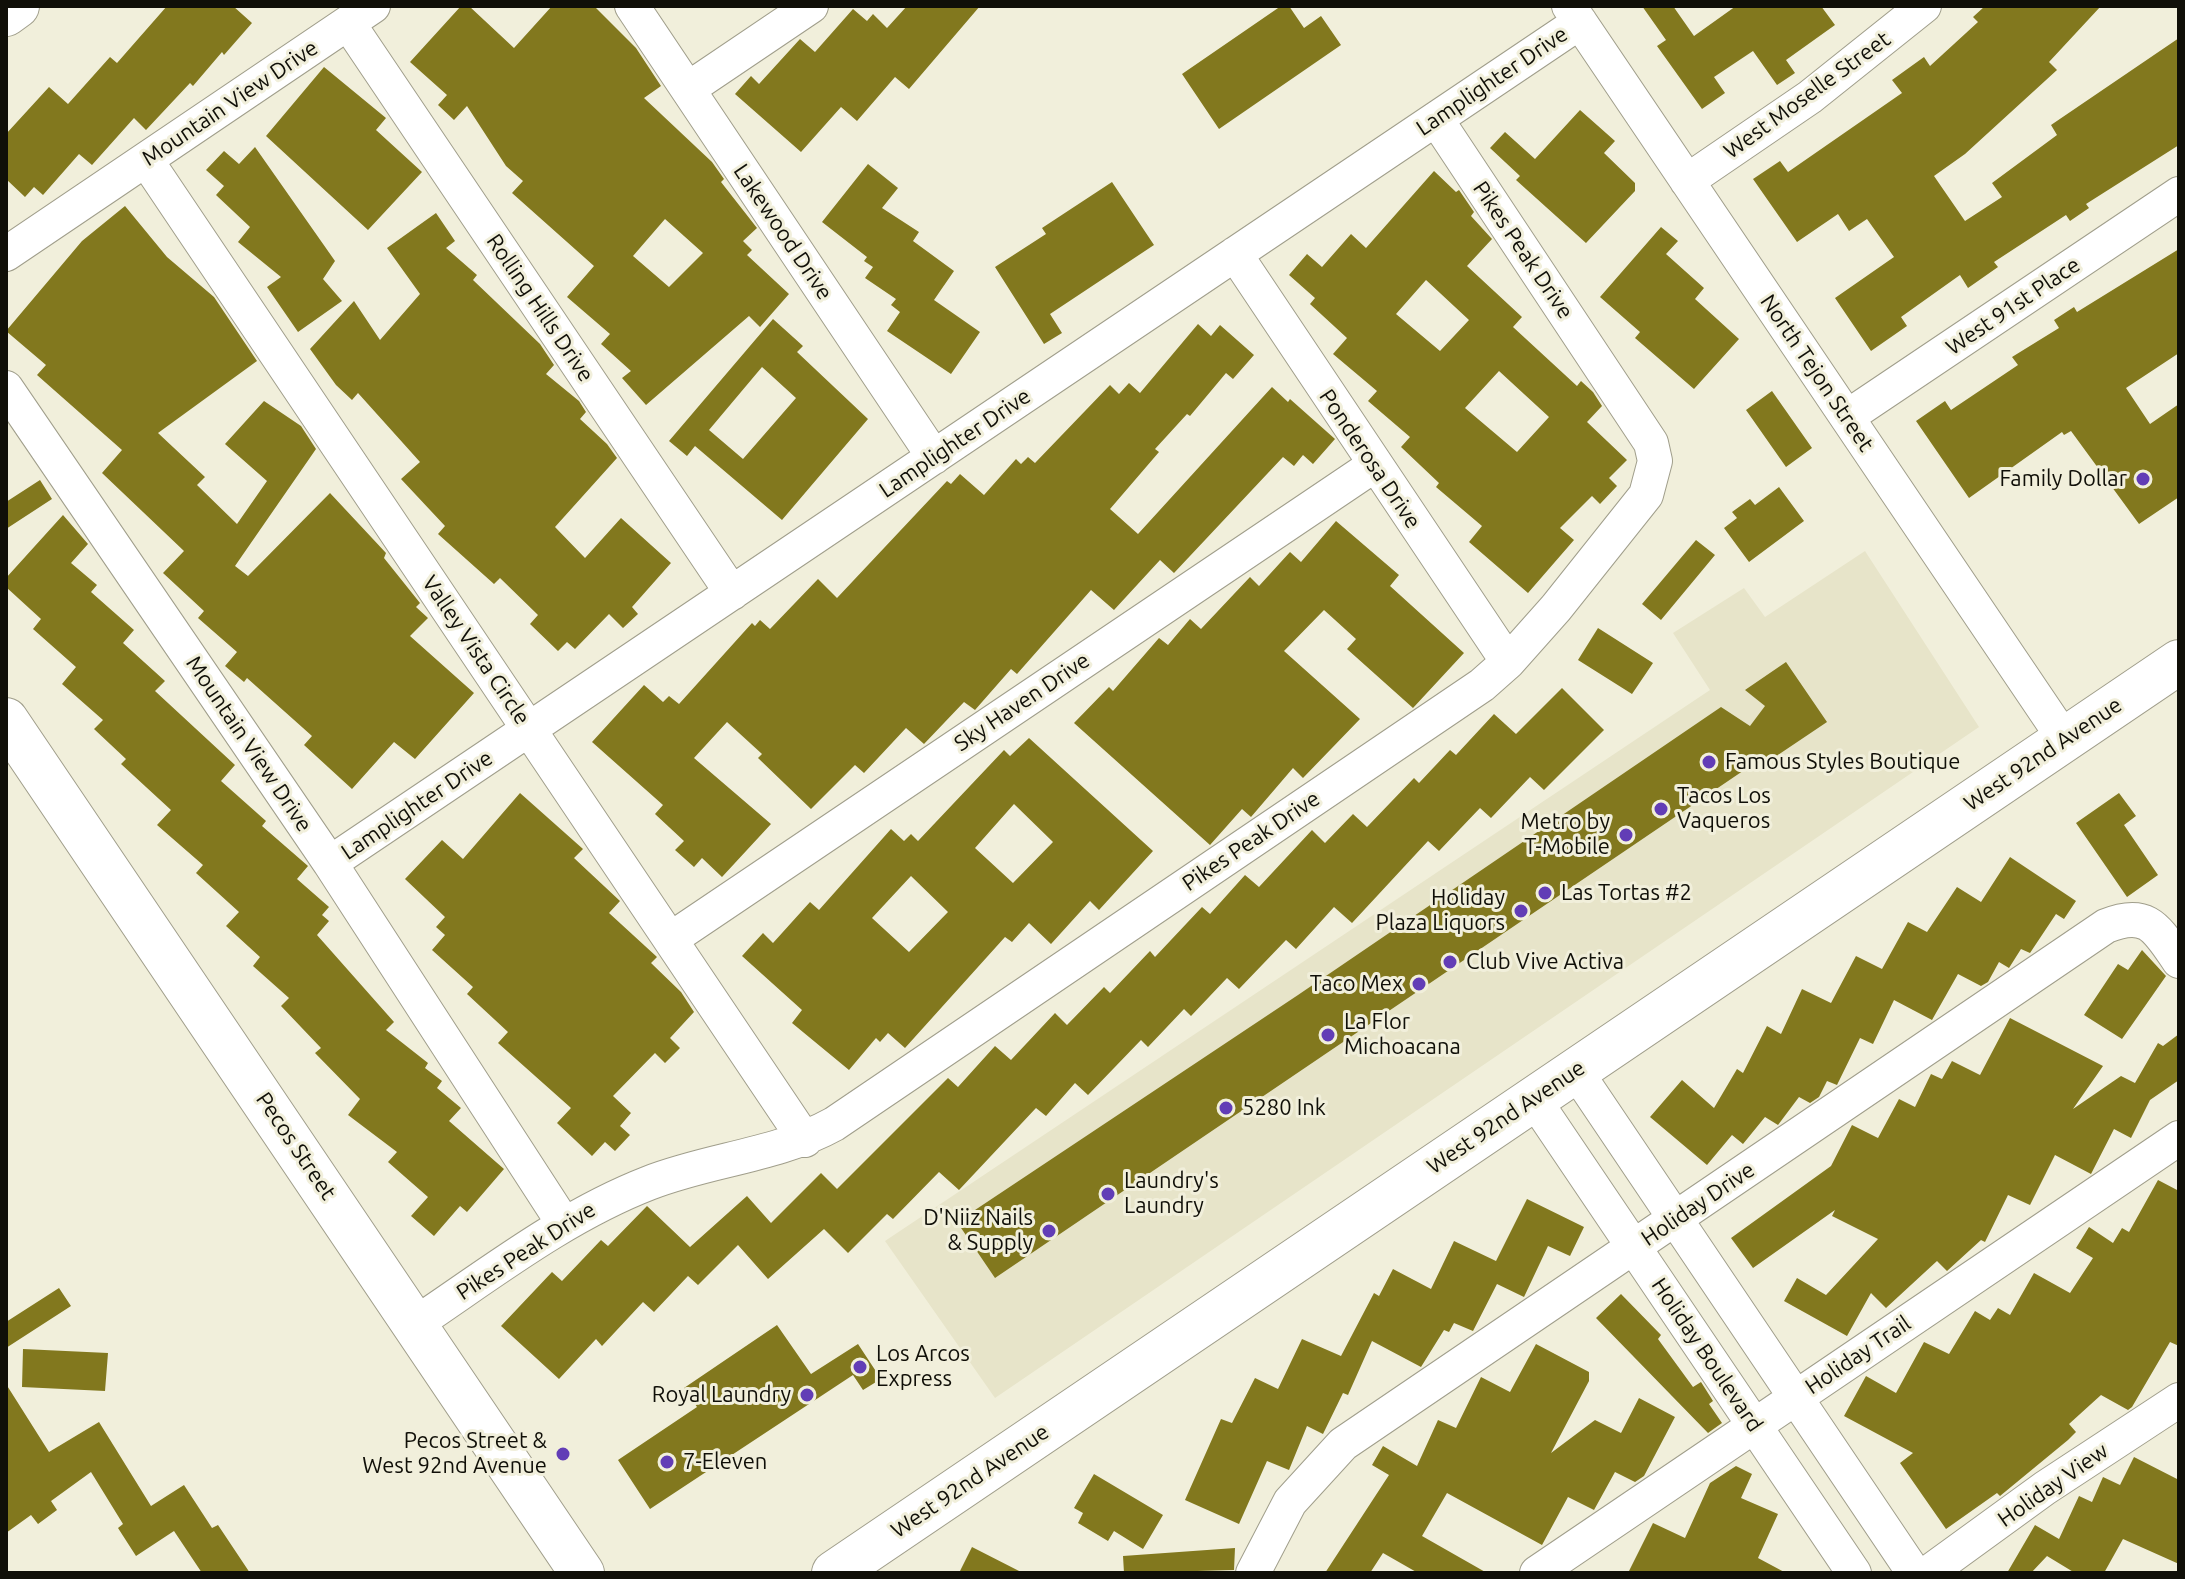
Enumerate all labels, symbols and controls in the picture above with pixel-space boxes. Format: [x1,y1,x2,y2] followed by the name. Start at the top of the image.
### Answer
[1411,21,1573,141] street label: Lamplighter Drive
[1719,26,1895,164] street label: West Moselle Street
[137,34,323,172] street label: Mountain View Drive
[728,159,838,305] street label: Lakewood Drive
[1467,176,1579,324] street label: Pikes Peak Drive
[481,229,599,387] street label: Rolling Hills Drive
[1941,251,2085,361] street label: West 91st Place
[1755,289,1879,457] street label: North Tejon Street
[874,383,1036,503] street label: Lamplighter Drive
[1314,384,1426,534] street label: Ponderosa Drive
[2000,466,2127,492] place label: Family Dollar
[2134,470,2152,488] marker: Family Dollar
[416,570,536,730] street label: Valley Vista Circle
[949,647,1095,757] street label: Sky Haven Drive
[180,651,318,837] street label: Mountain View Drive
[1959,691,2127,817] street label: West 92nd Avenue
[336,745,498,865] street label: Lamplighter Drive
[1725,749,1960,775] place label: Famous Styles Boutique
[1700,753,1718,771] marker: Famous Styles Boutique
[1677,783,1771,834] place label: Tacos Los Vaqueros
[1177,785,1325,897] street label: Pikes Peak Drive
[1652,800,1670,818] marker: Tacos Los Vaqueros
[1520,809,1610,860] place label: Metro by T-Mobile
[1617,826,1635,844] marker: Metro by T-Mobile
[1561,880,1692,906] place label: Las Tortas #2
[1536,884,1554,902] marker: Las Tortas #2
[1376,885,1505,936] place label: Holiday Plaza Liquors
[1512,902,1530,920] marker: Holiday Plaza Liquors
[1466,949,1624,975] place label: Club Vive Activa
[1441,953,1459,971] marker: Club Vive Activa
[1310,971,1403,997] place label: Taco Mex
[1410,975,1428,993] marker: Taco Mex
[1344,1009,1461,1060] place label: La Flor Michoacana
[1319,1026,1337,1044] marker: La Flor Michoacana
[1422,1054,1590,1180] street label: West 92nd Avenue
[250,1087,342,1205] street label: Pecos Street
[1242,1095,1326,1121] place label: 5280 Ink
[1217,1099,1235,1117] marker: 5280 Ink
[1636,1156,1760,1252] street label: Holiday Drive
[1124,1168,1219,1220] place label: Laundry's Laundry
[1099,1185,1117,1203] marker: Laundry's Laundry
[452,1196,600,1306] street label: Pikes Peak Drive
[923,1205,1033,1256] place label: D'Niiz Nails & Supply
[1040,1222,1058,1240] marker: D'Niiz Nails & Supply
[1646,1273,1768,1437] street label: Holiday Boulevard
[1800,1310,1916,1400] street label: Holiday Trail
[876,1341,970,1392] place label: Los Arcos Express
[851,1358,869,1376] marker: Los Arcos Express
[652,1382,791,1408] place label: Royal Laundry
[798,1386,816,1404] marker: Royal Laundry
[886,1418,1054,1544] street label: West 92nd Avenue
[362,1428,547,1480] place label: Pecos Street & West 92nd Avenue
[1993,1437,2113,1533] street label: Holiday View
[554,1445,572,1463] marker: Pecos Street & West 92nd Avenue
[683,1449,767,1475] place label: 7-Eleven
[658,1453,676,1471] marker: 7-Eleven

